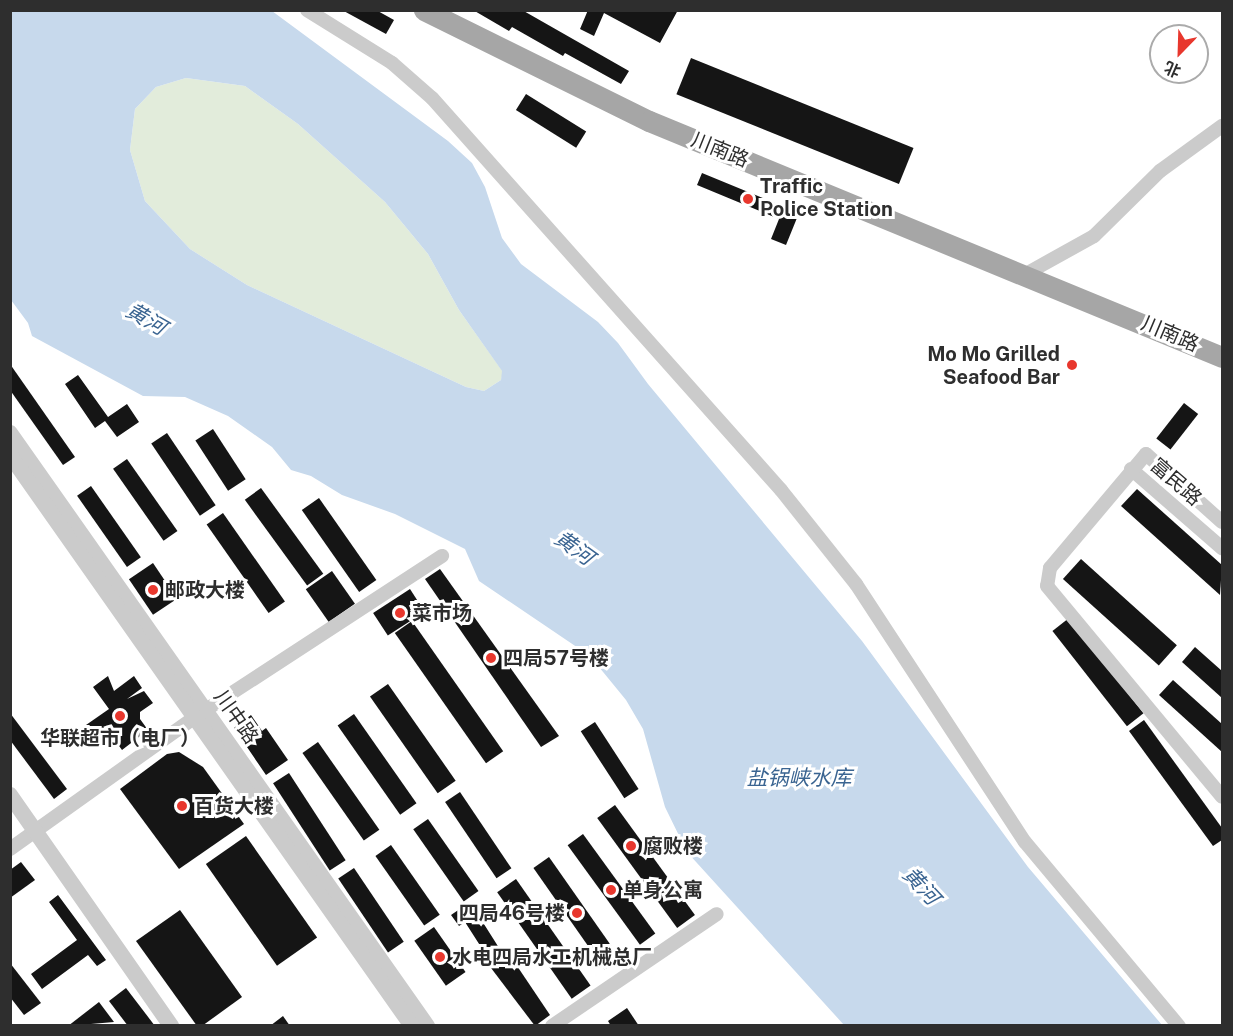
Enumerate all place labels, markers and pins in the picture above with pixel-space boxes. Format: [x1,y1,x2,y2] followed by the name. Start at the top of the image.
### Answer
[760,175,893,222] place label: Traffic Police Station
[741,192,755,206] marker: Traffic Police Station
[927,342,1060,389] place label: Mo Mo Grilled Seafood Bar
[1065,358,1079,372] marker: Mo Mo Grilled Seafood Bar
[165,578,245,602] place label: 邮政大楼
[146,583,160,597] marker: 邮政大楼
[412,601,472,625] place label: 菜市场
[393,606,407,620] marker: 菜市场
[503,646,609,670] place label: 四局57号楼
[484,651,498,665] marker: 四局57号楼
[113,709,127,723] marker: 华联超市（电厂）
[40,726,200,750] place label: 华联超市（电厂）
[194,794,274,818] place label: 百货大楼
[175,799,189,813] marker: 百货大楼
[643,834,703,858] place label: 腐败楼
[624,839,638,853] marker: 腐败楼
[623,878,703,902] place label: 单身公寓
[604,883,618,897] marker: 单身公寓
[459,901,565,925] place label: 四局46号楼
[570,906,584,920] marker: 四局46号楼
[452,945,652,969] place label: 水电四局水工机械总厂
[433,950,447,964] marker: 水电四局水工机械总厂

